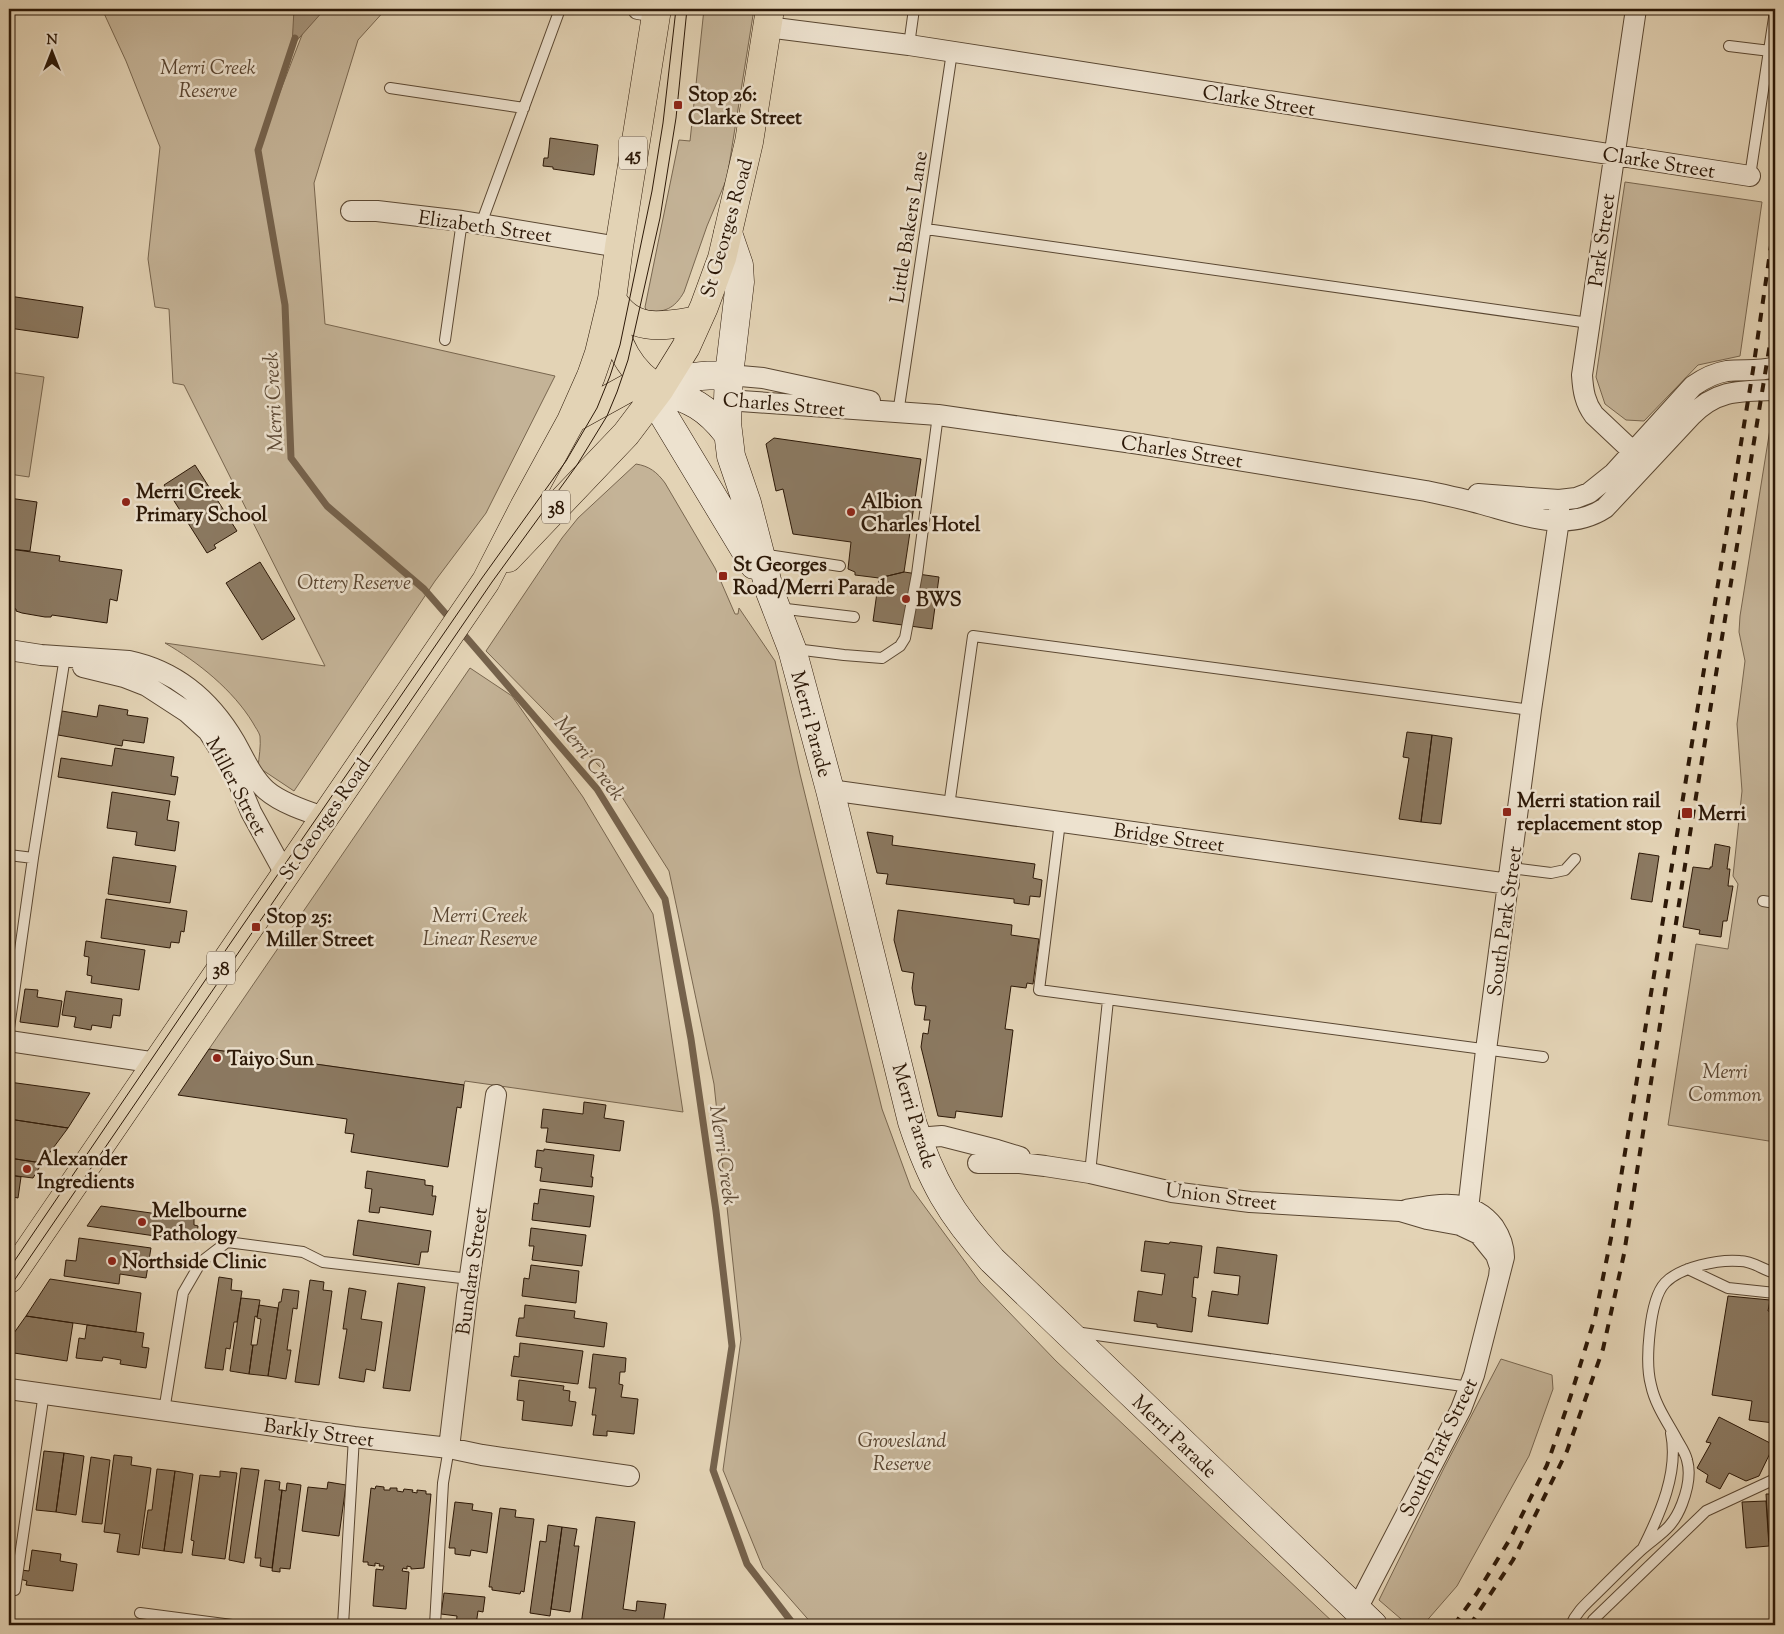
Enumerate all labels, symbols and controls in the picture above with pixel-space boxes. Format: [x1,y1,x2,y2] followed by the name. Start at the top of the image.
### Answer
[28,28,78,78] north arrow
[46,31,58,51] text: N
[160,55,256,107] park label: Merri Creek Reserve
[1200,79,1317,126] street label: Clarke Street
[688,82,802,134] place label: Stop 26: Clarke Street
[672,99,684,111] marker: Stop 26: Clarke Street
[619,136,647,170] road number: 45
[1600,141,1717,188] street label: Clarke Street
[884,149,937,306] street label: Little Bakers Lane
[695,156,762,302] street label: St Georges Road
[1583,192,1624,289] street label: Park Street
[416,205,553,252] street label: Elizabeth Street
[257,350,293,453] water label: Merri Creek
[721,387,846,426] street label: Charles Street
[1119,430,1245,477] street label: Charles Street
[136,479,268,531] place label: Merri Creek Primary School
[861,489,981,541] place label: Albion Charles Hotel
[542,491,570,524] road number: 38
[120,496,132,508] marker: Merri Creek Primary School
[845,506,857,518] marker: Albion Charles Hotel
[733,552,895,604] place label: St Georges Road/Merri Parade
[297,570,411,599] park label: Ottery Reserve
[717,570,729,582] marker: St Georges Road/Merri Parade
[916,587,962,616] place label: BWS
[900,593,912,605] marker: BWS
[781,668,838,781] street label: Merri Parade
[546,710,632,808] water label: Merri Creek
[197,733,273,842] street label: Miller Street
[273,753,379,887] street label: St Georges Road
[1517,788,1662,840] place label: Merri station rail replacement stop
[1698,801,1746,830] place label: Merri
[1501,806,1513,818] marker: Merri station rail replacement stop
[1680,806,1694,820] marker: Merri
[1111,817,1226,862] street label: Bridge Street
[1482,844,1531,998] street label: South Park Street
[422,903,538,955] park label: Merri Creek Linear Reserve
[266,904,374,956] place label: Stop 25: Miller Street
[250,921,262,933] marker: Stop 25: Miller Street
[207,951,235,984] road number: 38
[227,1046,314,1075] place label: Taiyo Sun
[211,1052,223,1064] marker: Taiyo Sun
[1688,1059,1762,1111] park label: Merri Common
[883,1060,942,1173] street label: Merri Parade
[700,1103,744,1208] water label: Merri Creek
[37,1146,134,1198] place label: Alexander Ingredients
[21,1163,33,1175] marker: Alexander Ingredients
[1163,1177,1278,1220] street label: Union Street
[152,1198,247,1250] place label: Melbourne Pathology
[450,1206,497,1337] street label: Bundara Street
[136,1216,148,1228] marker: Melbourne Pathology
[122,1249,267,1278] place label: Northside Clinic
[106,1255,118,1267] marker: Northside Clinic
[1394,1374,1487,1522] street label: South Park Street
[1124,1389,1223,1486] street label: Merri Parade
[262,1412,376,1457] street label: Barkly Street
[858,1428,947,1480] park label: Grovesland Reserve

